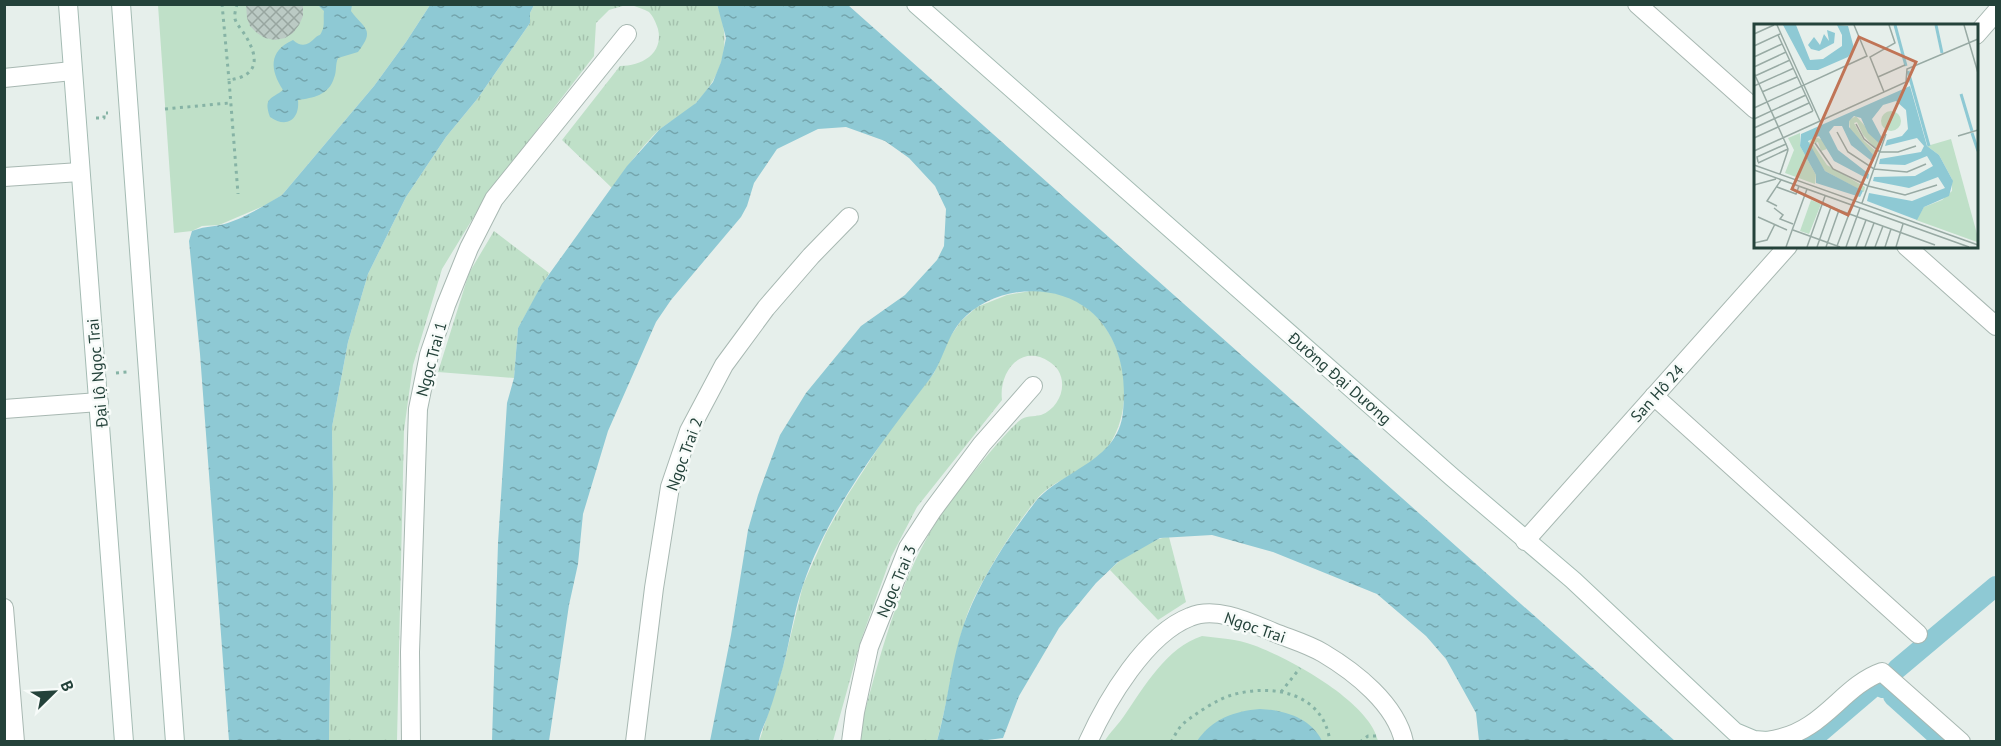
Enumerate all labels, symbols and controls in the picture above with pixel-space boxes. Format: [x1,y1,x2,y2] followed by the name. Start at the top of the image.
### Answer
[1754,24,1977,248] inset map
[82,318,112,429] street label: Đại lộ Ngọc Trai
[411,319,451,399] street label: Ngọc Trai 1
[1283,327,1396,428] street label: Đường Đại Dương
[1626,360,1688,426] street label: San Hô 24
[661,415,707,493] street label: Ngọc Trai 2
[872,542,920,620] street label: Ngọc Trai 3
[1222,607,1288,647] street label: Ngọc Trai
[24,662,84,722] north arrow
[57,678,79,694] text: B

